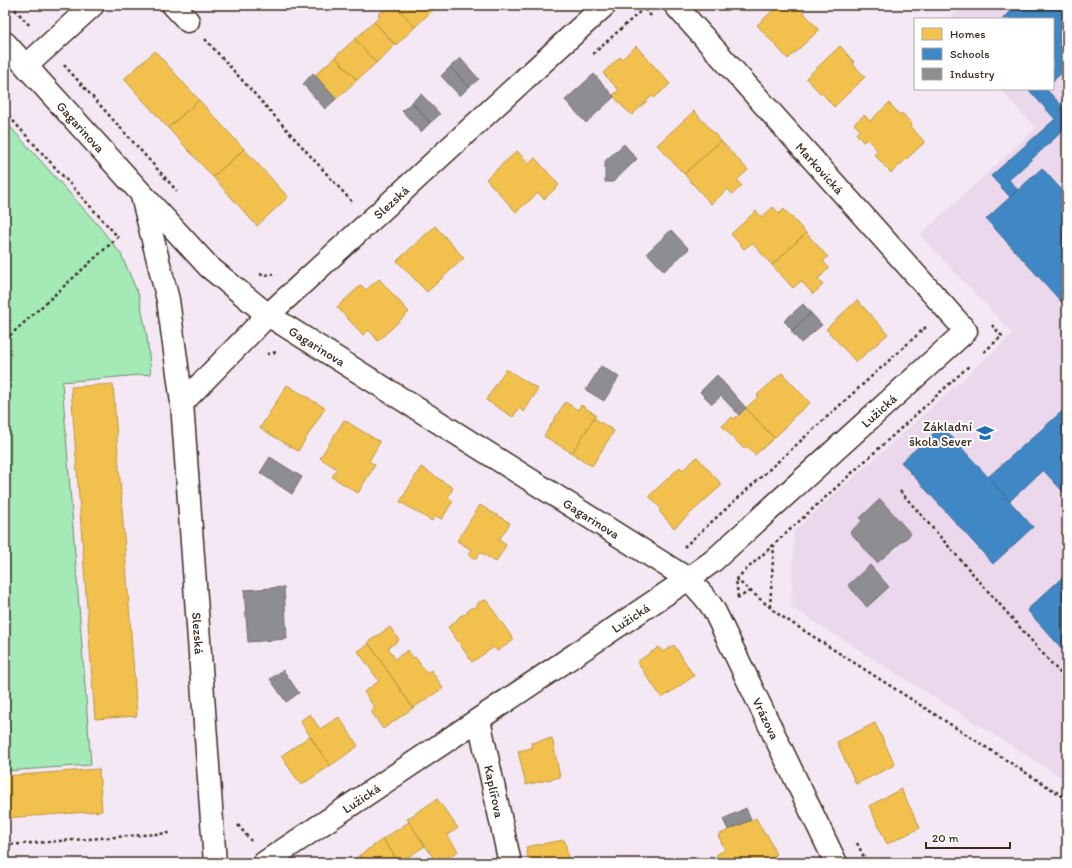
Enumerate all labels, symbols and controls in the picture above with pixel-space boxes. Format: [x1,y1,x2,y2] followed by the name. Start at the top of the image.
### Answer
[914,18,1054,90] legend
[950,27,986,41] text: Homes
[950,47,989,61] text: Schools
[950,67,995,81] text: Industry
[54,98,108,156] street label: Gagarinova
[793,139,847,197] street label: Markovická
[370,182,412,222] street label: Slezská
[286,323,348,370] street label: Gagarinova
[858,391,900,431] street label: Lužická
[909,419,973,449] place label: Základní škola Sever
[975,423,995,443] school or university icon: Základní škola Sever
[560,495,623,542] street label: Gagarinova
[609,600,653,636] street label: Lužická
[189,612,207,655] street label: Slezská
[749,695,783,742] street label: Vrázova
[481,764,507,819] street label: Kaplířova
[340,780,384,816] street label: Lužická
[926,824,1010,850] scale bar
[932,831,959,845] text: 20 m

